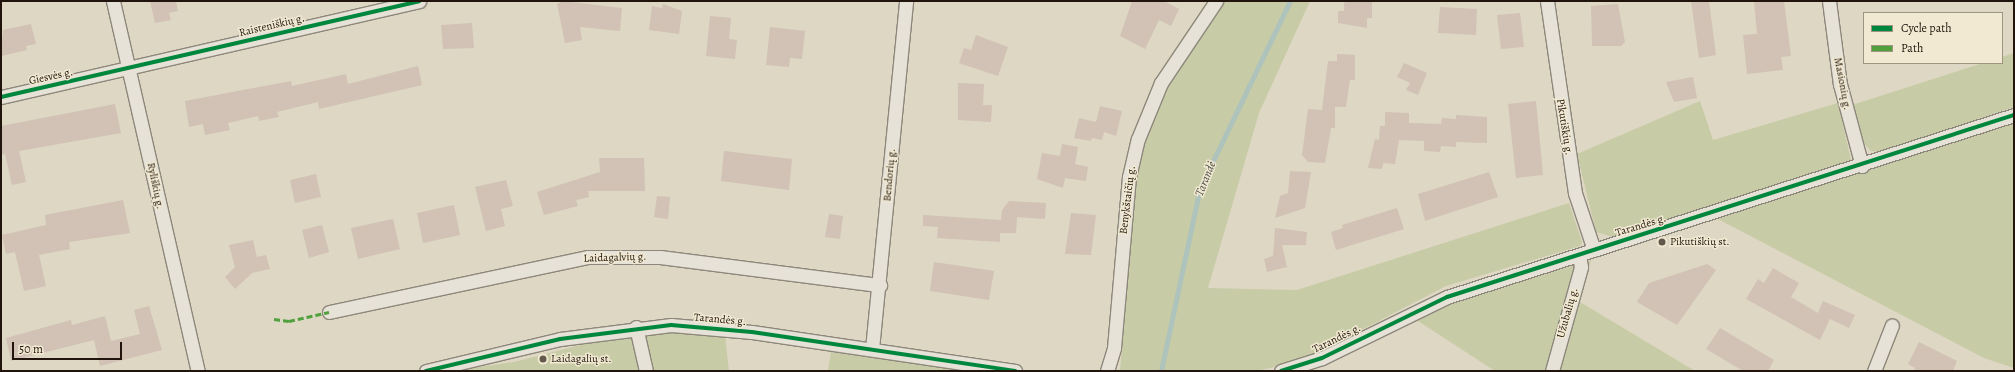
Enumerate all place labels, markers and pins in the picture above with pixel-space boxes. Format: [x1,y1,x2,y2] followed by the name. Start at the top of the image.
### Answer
[1670,235,1730,249] place label: Pikutiškių st.
[1657,237,1667,247] marker: Pikutiškių st.
[551,352,612,366] place label: Laidagalių st.
[538,354,548,364] marker: Laidagalių st.

